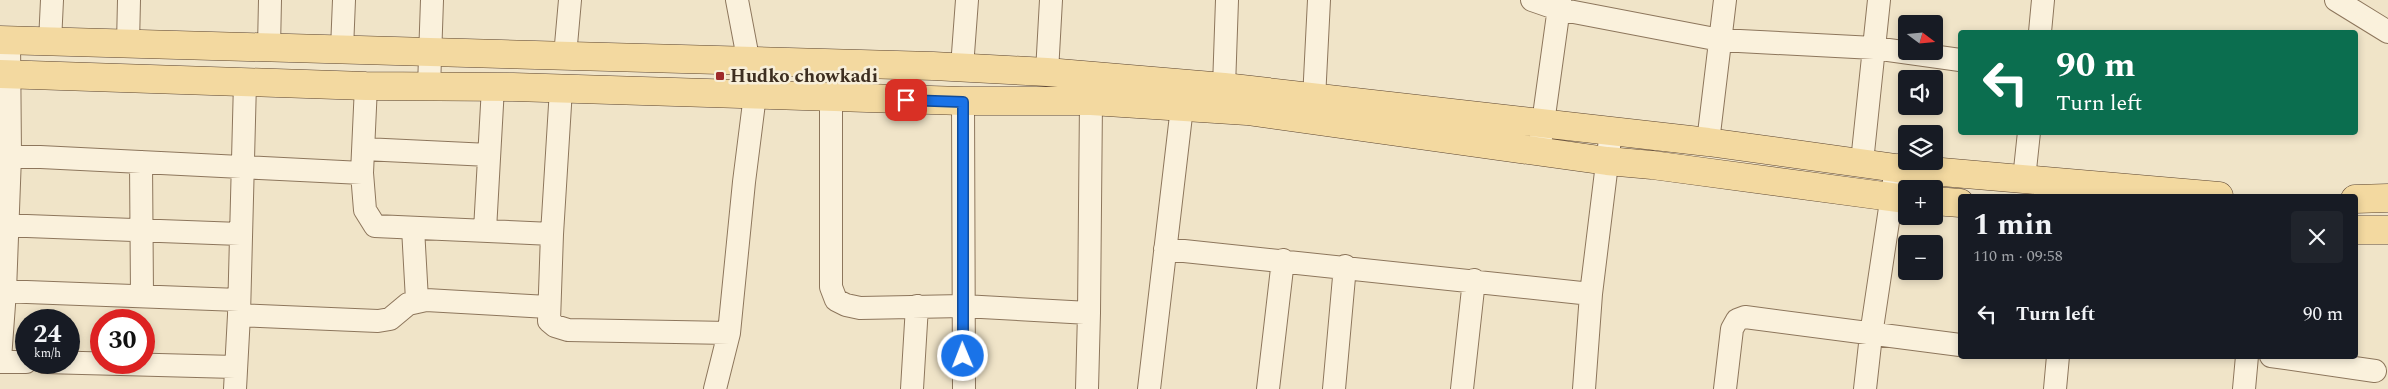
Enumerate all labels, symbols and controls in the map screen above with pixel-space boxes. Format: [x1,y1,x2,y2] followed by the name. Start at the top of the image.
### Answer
[1898,15,1942,60] north arrow
[1898,15,1943,280] map controls
[2056,39,2136,92] text: 90 m
[1973,50,2038,115] icon: left
[730,62,878,91] place label: Hudko chowkadi
[714,70,726,82] marker: Hudko chowkadi
[1898,70,1943,115] button: sound
[885,79,927,121] pin
[892,86,920,114] icon: arrive
[2056,87,2142,120] text: Turn left
[1898,125,1943,170] button: layers
[1898,180,1943,225] button: +
[1973,202,2053,248] text: 1 min
[2291,211,2343,263] button: close
[1898,235,1943,280] button: −
[1973,244,2063,268] text: 110 m · 09:58
[1973,300,2001,328] icon: left
[2016,300,2095,329] text: Turn left
[2303,300,2343,329] text: 90 m
[90,309,155,374] speed limit sign: 30
[33,316,62,354] text: 24
[936,329,988,381] position arrow
[34,344,61,363] text: km/h

